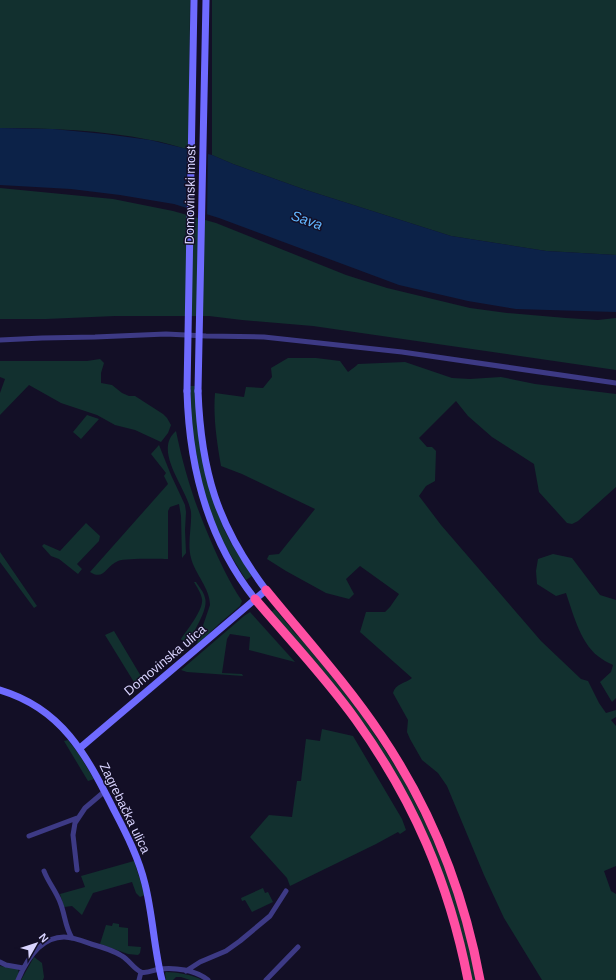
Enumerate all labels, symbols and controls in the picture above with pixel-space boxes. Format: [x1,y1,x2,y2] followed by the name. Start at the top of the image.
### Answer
[182,145,198,245] street label: Domovinski most
[289,207,325,233] water label: Sava
[121,621,209,698] street label: Domovinska ulica
[97,760,154,856] street label: Zagrebačka ulica
[16,924,56,964] north arrow
[37,931,51,945] text: N

